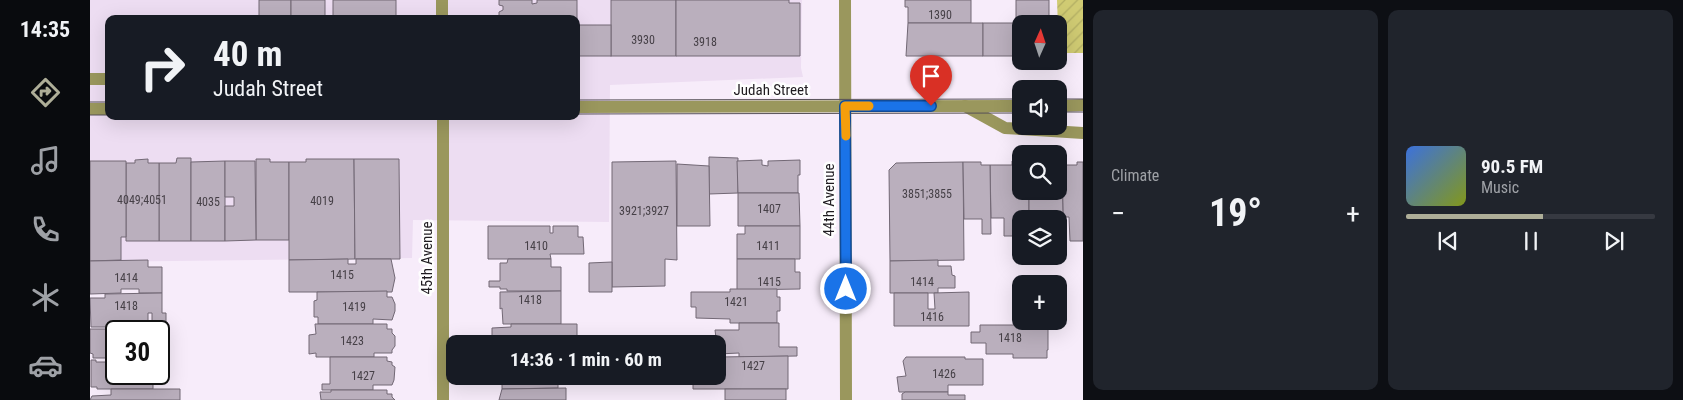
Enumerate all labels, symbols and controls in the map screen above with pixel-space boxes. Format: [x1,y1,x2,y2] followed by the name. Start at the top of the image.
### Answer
[928,8,952,22] house number: 1390
[1012,15,1068,70] north arrow
[1012,15,1067,330] map controls
[20,17,70,42] text: 14:35
[631,33,655,47] house number: 3930
[213,34,282,75] text: 40 m
[130,35,195,100] icon: right
[693,35,717,49] house number: 3918
[910,55,952,106] pin
[917,62,945,90] icon: arrive
[28,75,63,110] icon: directions
[213,76,323,101] text: Judah Street
[1012,80,1067,135] button: sound
[734,81,808,99] street label: Judah Street
[28,143,63,178] icon: music
[1012,145,1067,200] button: search
[1481,155,1543,178] text: 90.5 FM
[820,163,838,237] street label: 44th Avenue
[1111,166,1159,185] text: Climate
[1481,178,1519,197] text: Music
[902,187,952,201] house number: 3851;3855
[1209,191,1262,235] text: 19°
[117,193,167,207] house number: 4049;4051
[310,194,334,208] house number: 4019
[196,195,220,209] house number: 4035
[1111,197,1125,230] text: −
[1346,197,1360,230] text: +
[757,202,781,216] house number: 1407
[619,204,669,218] house number: 3921;3927
[1012,210,1067,265] button: layers
[28,212,63,247] icon: phone
[418,221,436,295] street label: 45th Avenue
[1434,227,1462,255] icon: previous
[1517,227,1545,255] icon: pause
[1600,227,1628,255] icon: next
[524,239,548,253] house number: 1410
[756,239,780,253] house number: 1411
[819,262,871,314] position arrow
[330,268,354,282] house number: 1415
[114,271,138,285] house number: 1414
[757,275,781,289] house number: 1415
[910,275,934,289] house number: 1414
[1012,275,1067,330] button: +
[28,280,63,315] icon: climate
[518,293,542,307] house number: 1418
[724,295,748,309] house number: 1421
[114,299,138,313] house number: 1418
[342,300,366,314] house number: 1419
[920,310,944,324] house number: 1416
[105,320,170,385] speed limit sign: 30
[998,331,1022,345] house number: 1418
[340,334,364,348] house number: 1423
[28,348,63,383] icon: car
[510,348,662,371] text: 14:36 · 1 min · 60 m
[741,359,765,373] house number: 1427
[932,367,956,381] house number: 1426
[351,369,375,383] house number: 1427

